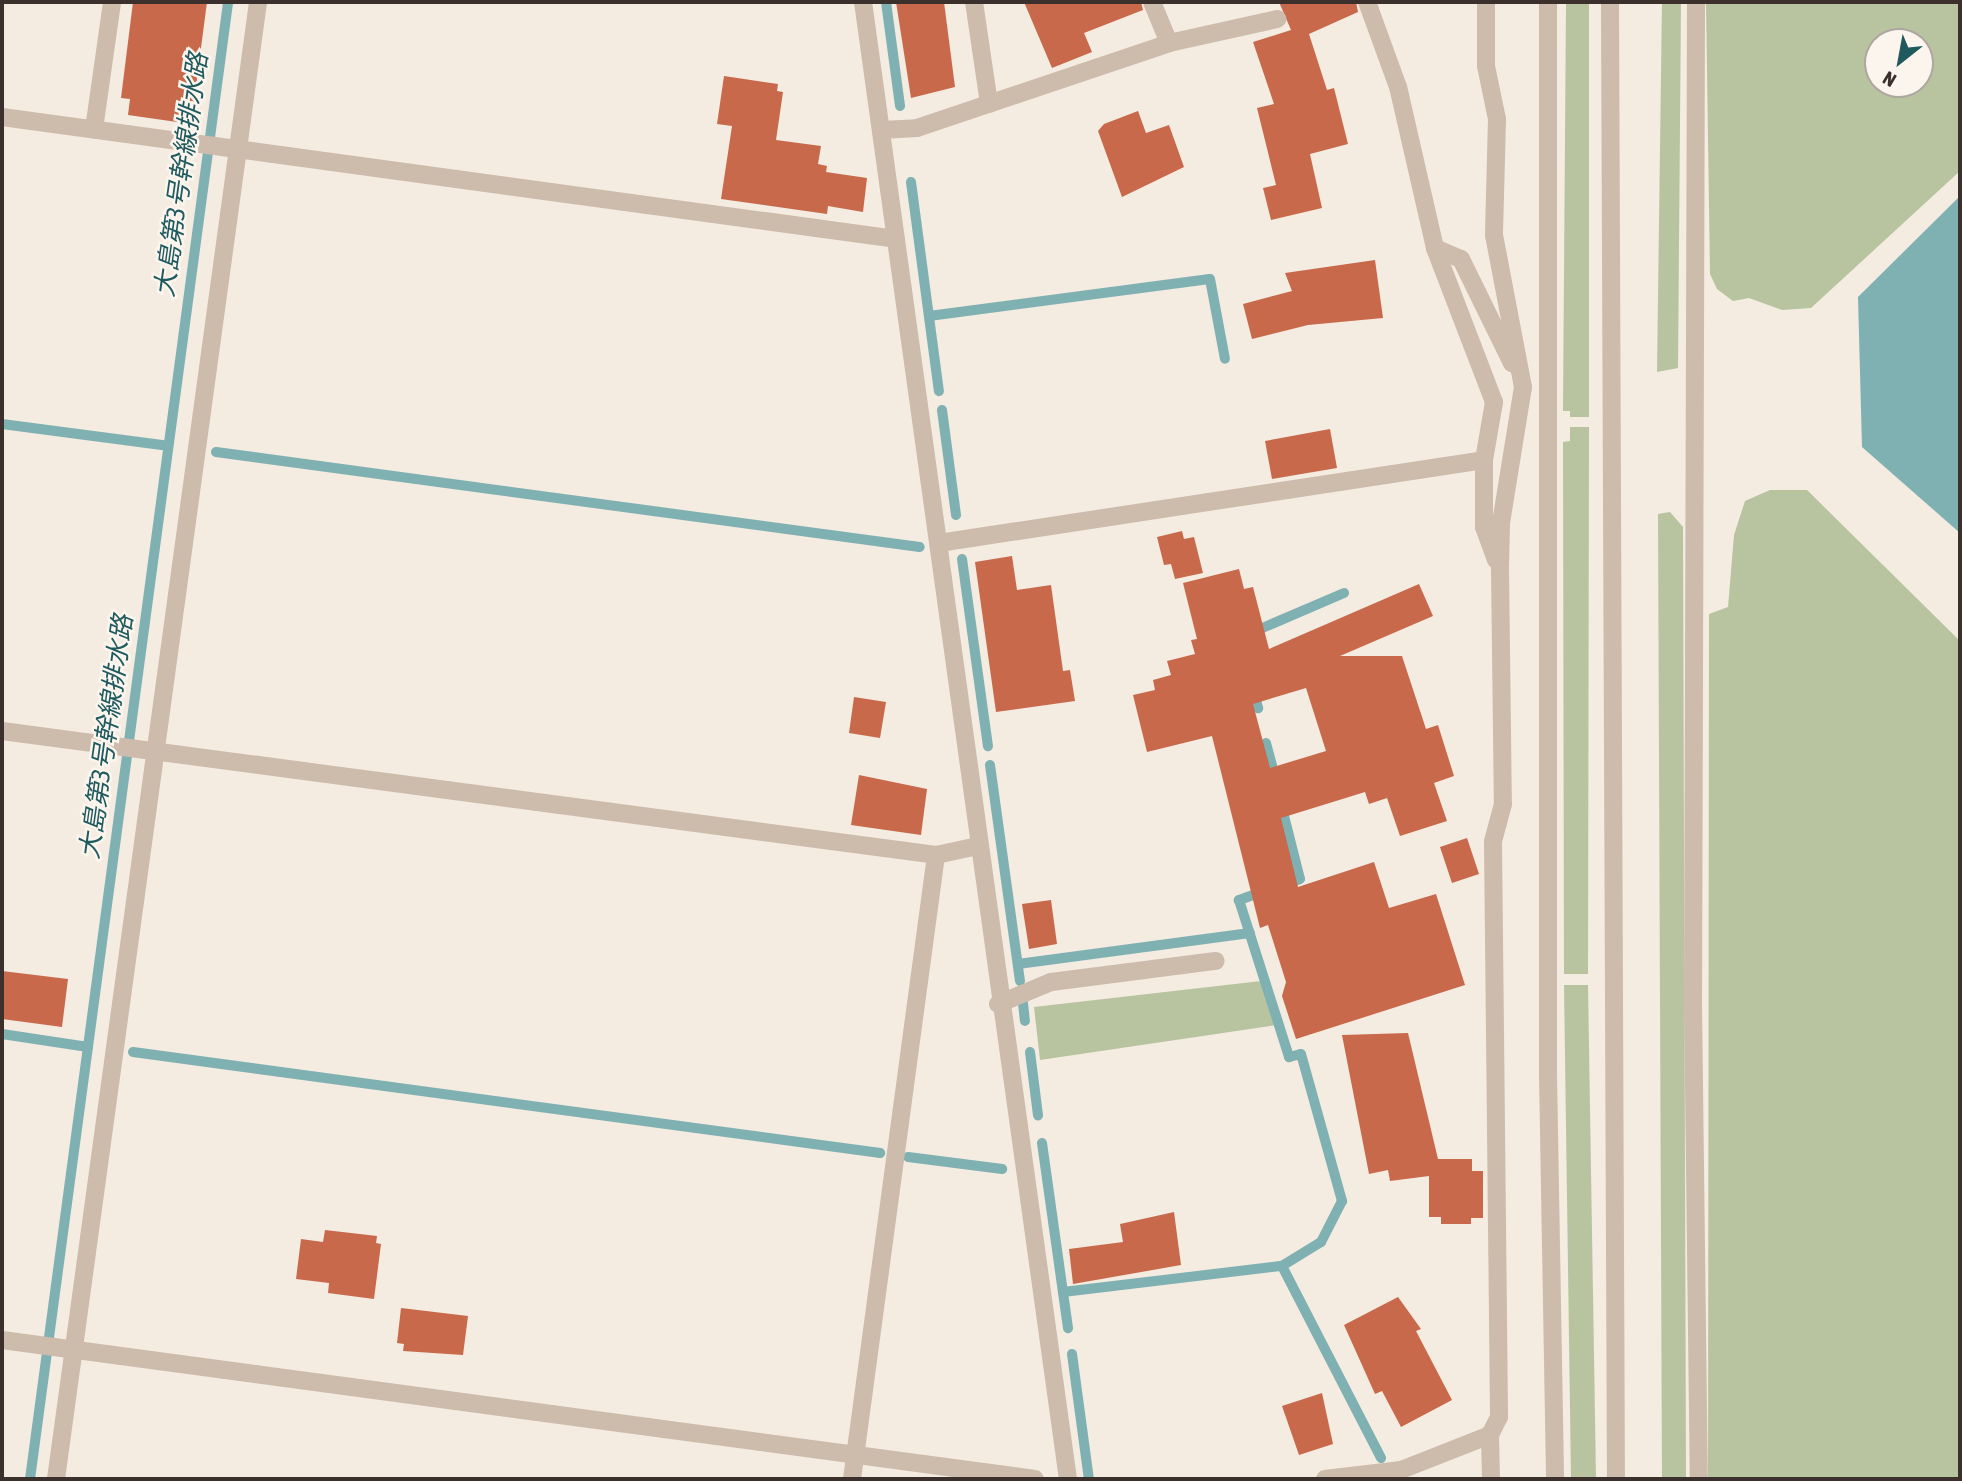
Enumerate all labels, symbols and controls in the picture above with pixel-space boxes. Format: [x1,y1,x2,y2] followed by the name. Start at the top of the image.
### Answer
[1864,28,1934,98] north arrow
[149,51,215,299] water label: 大島第3号幹線排水路
[1879,67,1900,92] text: N
[74,613,140,861] water label: 大島第3号幹線排水路

